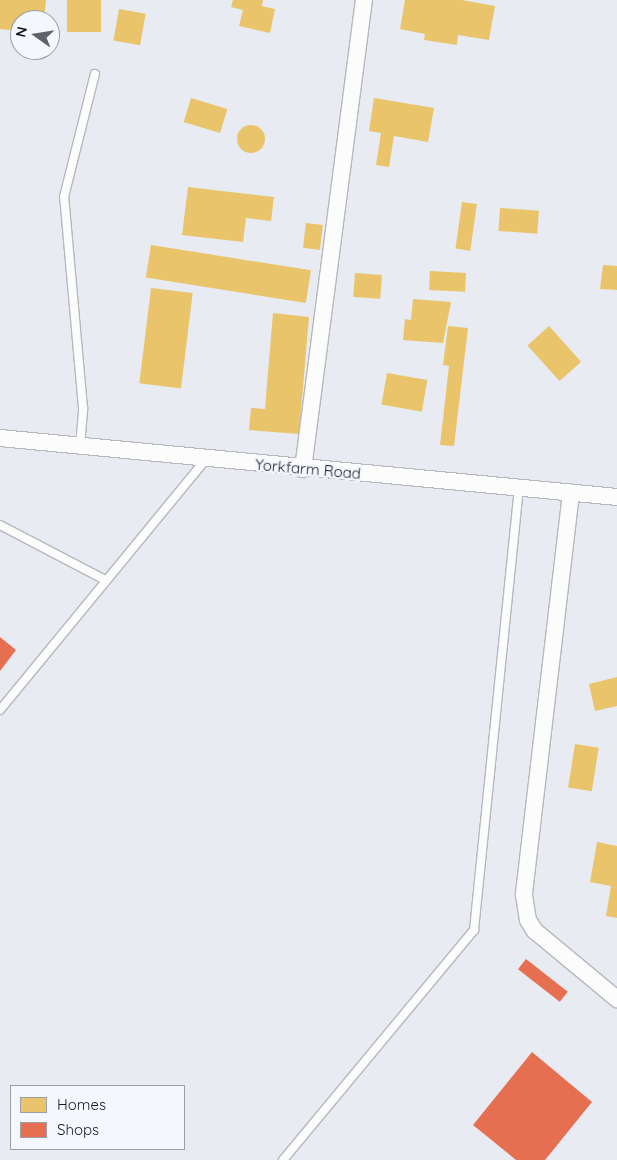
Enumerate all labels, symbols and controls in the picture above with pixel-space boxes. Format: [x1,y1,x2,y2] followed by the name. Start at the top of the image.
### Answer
[10,10,60,60] north arrow
[11,25,31,39] text: N
[254,455,362,483] street label: Yorkfarm Road
[10,1085,185,1150] legend
[57,1095,106,1114] text: Homes
[57,1120,99,1139] text: Shops

